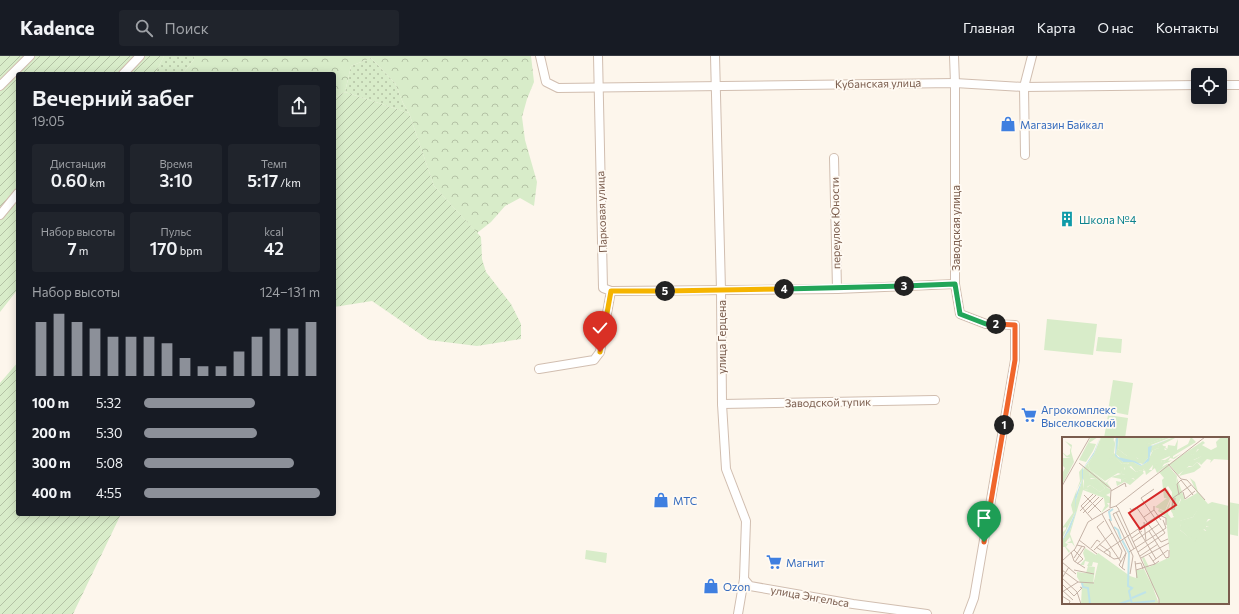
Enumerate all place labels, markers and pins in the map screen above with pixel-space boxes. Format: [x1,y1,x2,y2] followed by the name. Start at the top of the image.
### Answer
[999,115,1017,133] shop icon: Магазин Байкал
[1020,118,1104,131] place label: Магазин Байкал
[1058,210,1076,228] building icon: Школа №4
[1079,213,1137,226] place label: Школа №4
[894,276,914,296] pin: 3
[774,279,794,299] pin: 4
[655,281,675,301] pin: 5
[583,311,617,352] pin
[986,314,1006,334] pin: 2
[1041,403,1116,429] place label: Агрокомплекс Выселковский
[1020,406,1038,424] supermarket icon: Агрокомплекс Выселковский
[994,415,1014,435] pin: 1
[652,491,670,509] shop icon: МТС
[673,494,697,507] place label: МТС
[967,501,1001,542] pin
[765,553,783,571] supermarket icon: Магнит
[786,556,825,569] place label: Магнит
[702,577,720,595] shop icon: Ozon
[723,580,750,593] place label: Ozon

